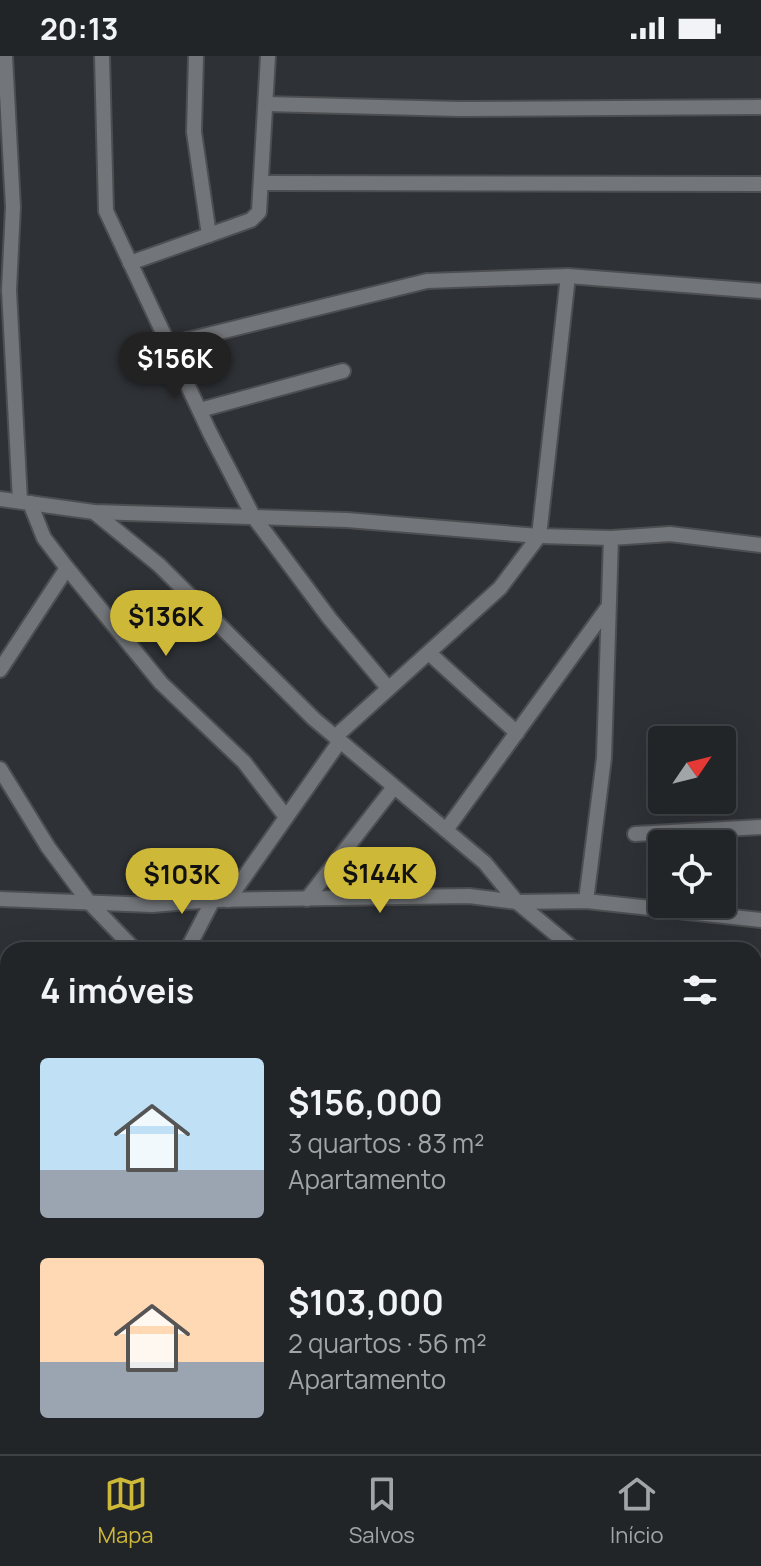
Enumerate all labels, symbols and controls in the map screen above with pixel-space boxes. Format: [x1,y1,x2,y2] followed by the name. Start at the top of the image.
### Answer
[40,8,118,49] text: 20:13
[119,332,231,400] pin: $156K
[137,340,213,376] text: $156K
[110,590,222,658] pin: $136K
[128,598,204,634] text: $136K
[648,726,736,814] north arrow
[648,726,736,918] map controls
[648,830,736,918] button: locate
[324,847,436,915] pin: $144K
[126,848,238,916] pin: $103K
[342,855,418,891] text: $144K
[144,856,220,892] text: $103K
[40,967,194,1013] text: 4 imóveis
[678,968,722,1012] icon: filters
[288,1079,443,1125] text: $156,000
[104,1090,200,1186] icon: home
[288,1125,484,1161] text: 3 quartos · 83 m²
[288,1161,446,1197] text: Apartamento
[288,1279,444,1325] text: $103,000
[104,1290,200,1386] icon: home
[288,1325,487,1361] text: 2 quartos · 56 m²
[288,1361,446,1397] text: Apartamento
[98,1472,154,1550] tab: Mapa
[349,1472,415,1550] tab: Salvos
[610,1472,663,1550] tab: Início

